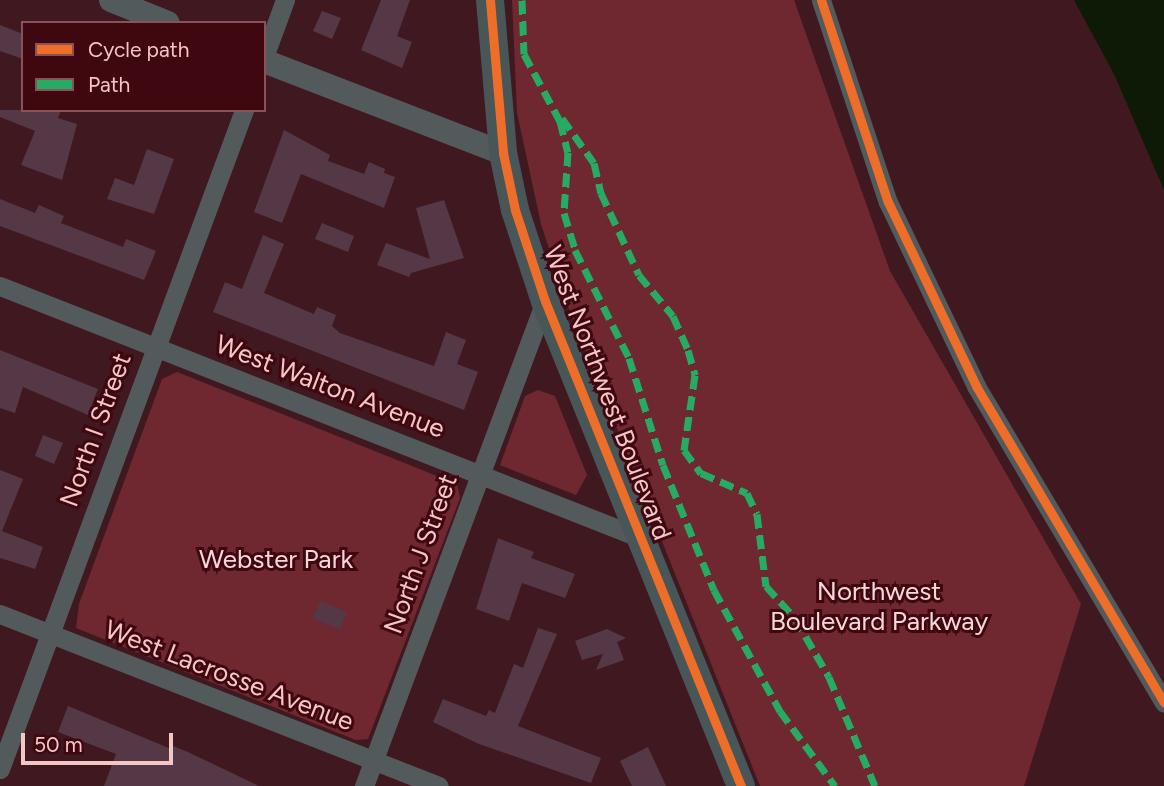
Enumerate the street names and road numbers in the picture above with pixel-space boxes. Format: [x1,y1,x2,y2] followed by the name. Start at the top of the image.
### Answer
[536,241,678,545] street label: West Northwest Boulevard
[211,329,449,445] street label: West Walton Avenue
[54,349,138,511] street label: North I Street
[378,470,464,638] street label: North J Street
[100,614,358,738] street label: West Lacrosse Avenue

